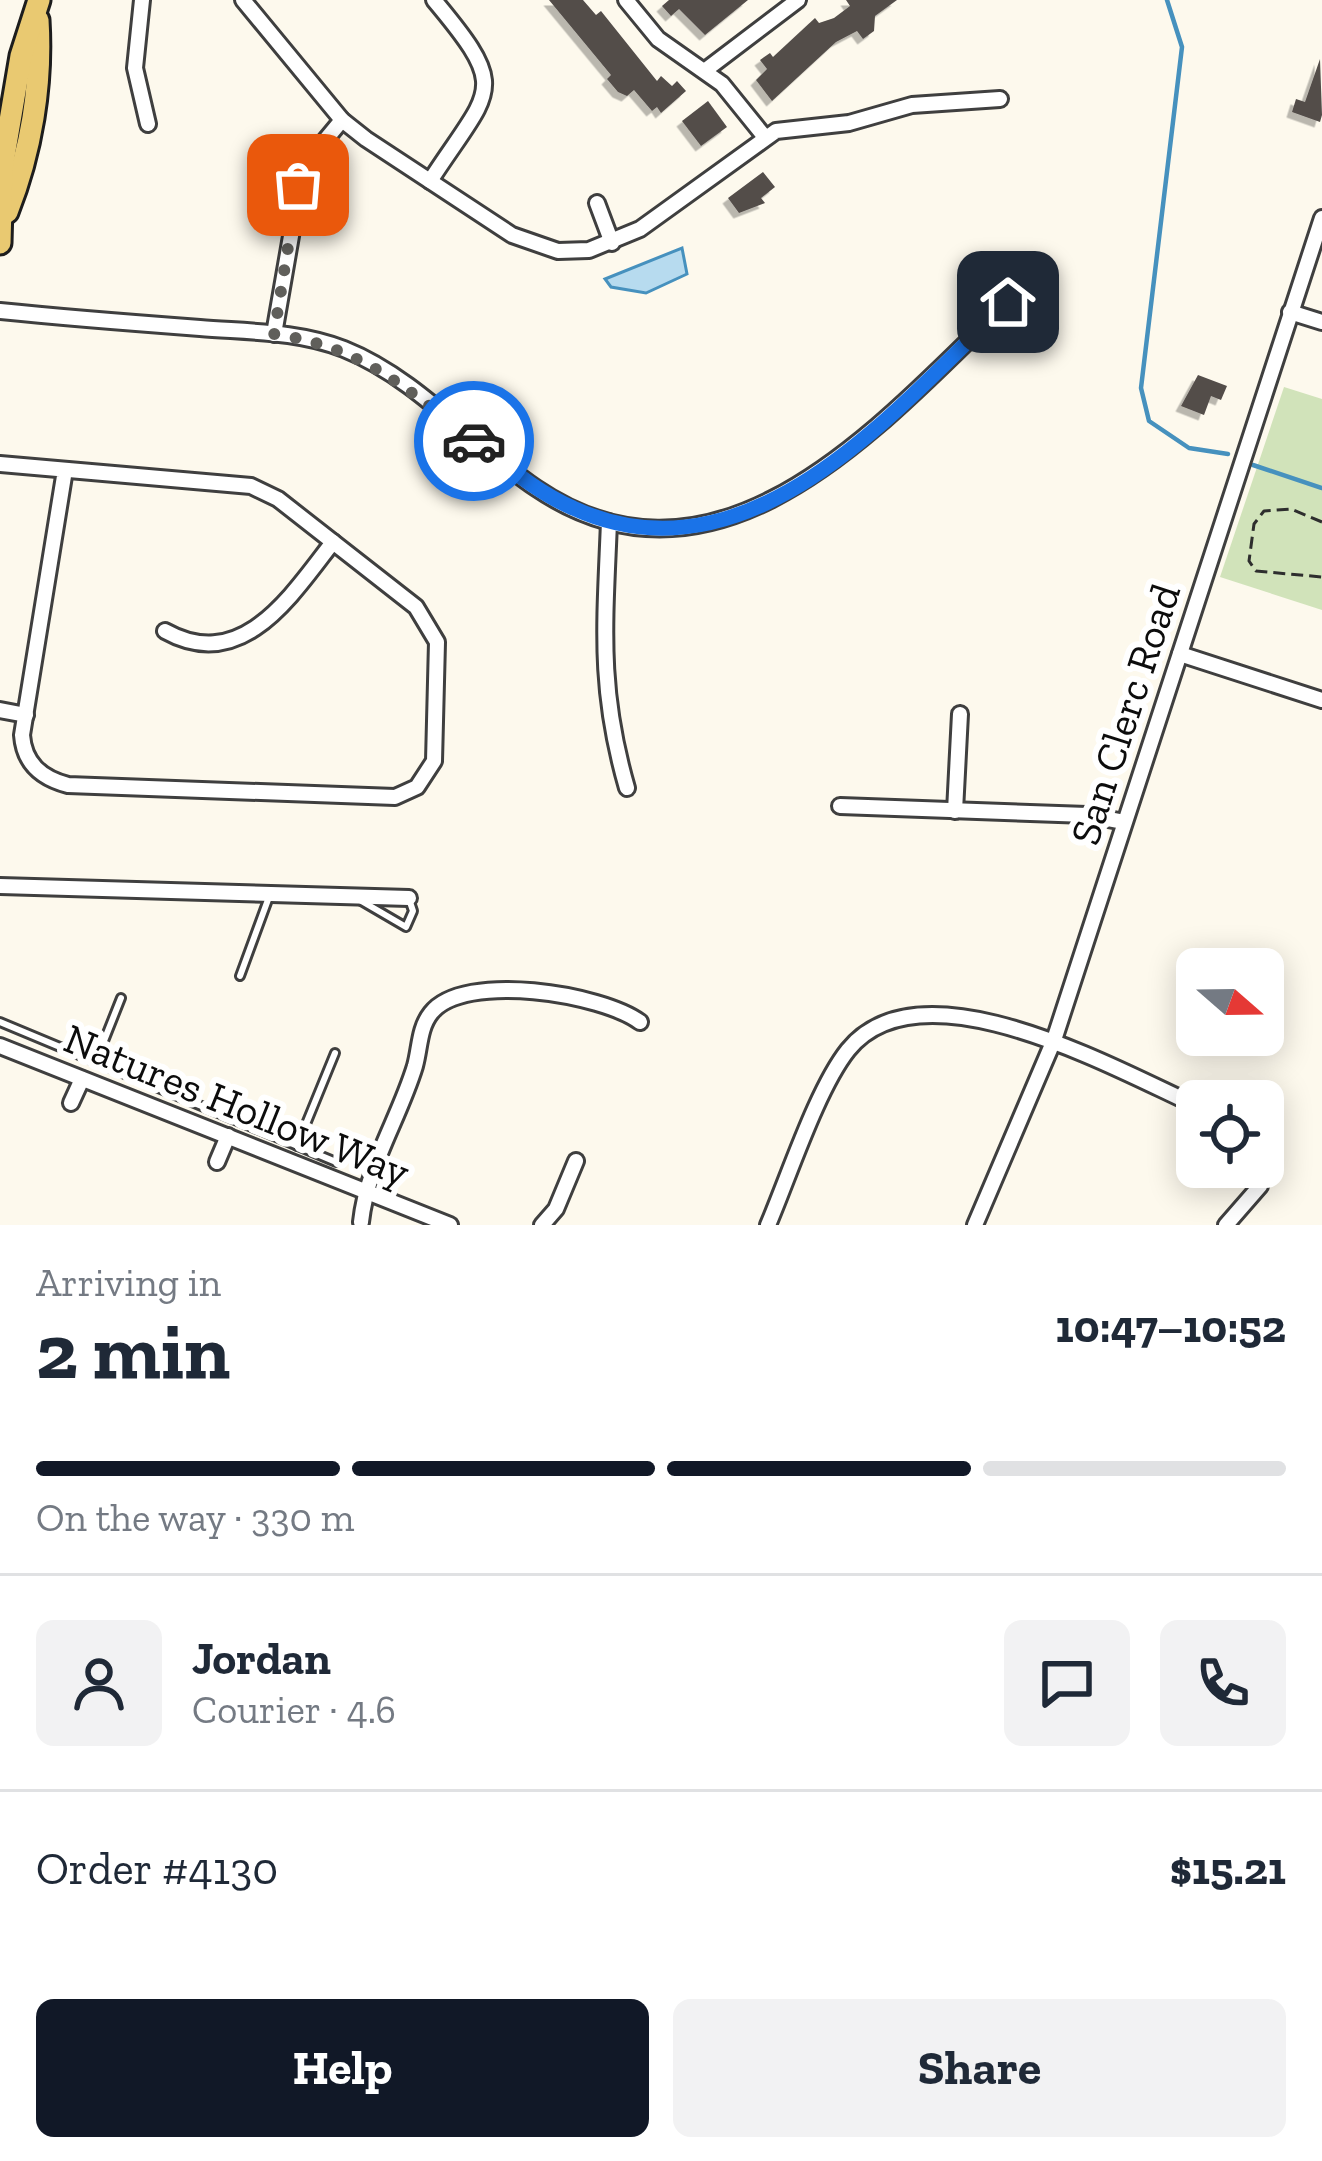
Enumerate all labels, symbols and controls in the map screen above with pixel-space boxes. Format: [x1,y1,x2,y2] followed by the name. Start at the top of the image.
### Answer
[247,134,349,236] pin
[265,152,331,218] icon: bag
[957,251,1059,353] pin
[975,269,1041,335] icon: home
[414,381,534,501] courier
[441,408,507,474] icon: car
[1059,577,1191,851] street label: San Clerc Road
[1176,948,1284,1056] north arrow
[1176,948,1284,1188] map controls
[57,1012,418,1198] street label: Natures Hollow Way
[1176,1080,1284,1188] button: locate
[36,1259,221,1306] text: Arriving in
[1056,1300,1286,1354] text: 10:47–10:52
[36,1304,230,1398] text: 2 min
[36,1494,354,1541] text: On the way · 330 m
[36,1620,162,1746] button: person
[1004,1620,1130,1746] button: chat
[1160,1620,1286,1746] button: phone
[192,1632,331,1686] text: Jordan
[192,1686,396,1733] text: Courier · 4.6
[36,1842,278,1896] text: Order #4130
[1170,1842,1286,1896] text: $15.21
[36,1999,649,2137] button: Help
[673,1999,1286,2137] button: Share

